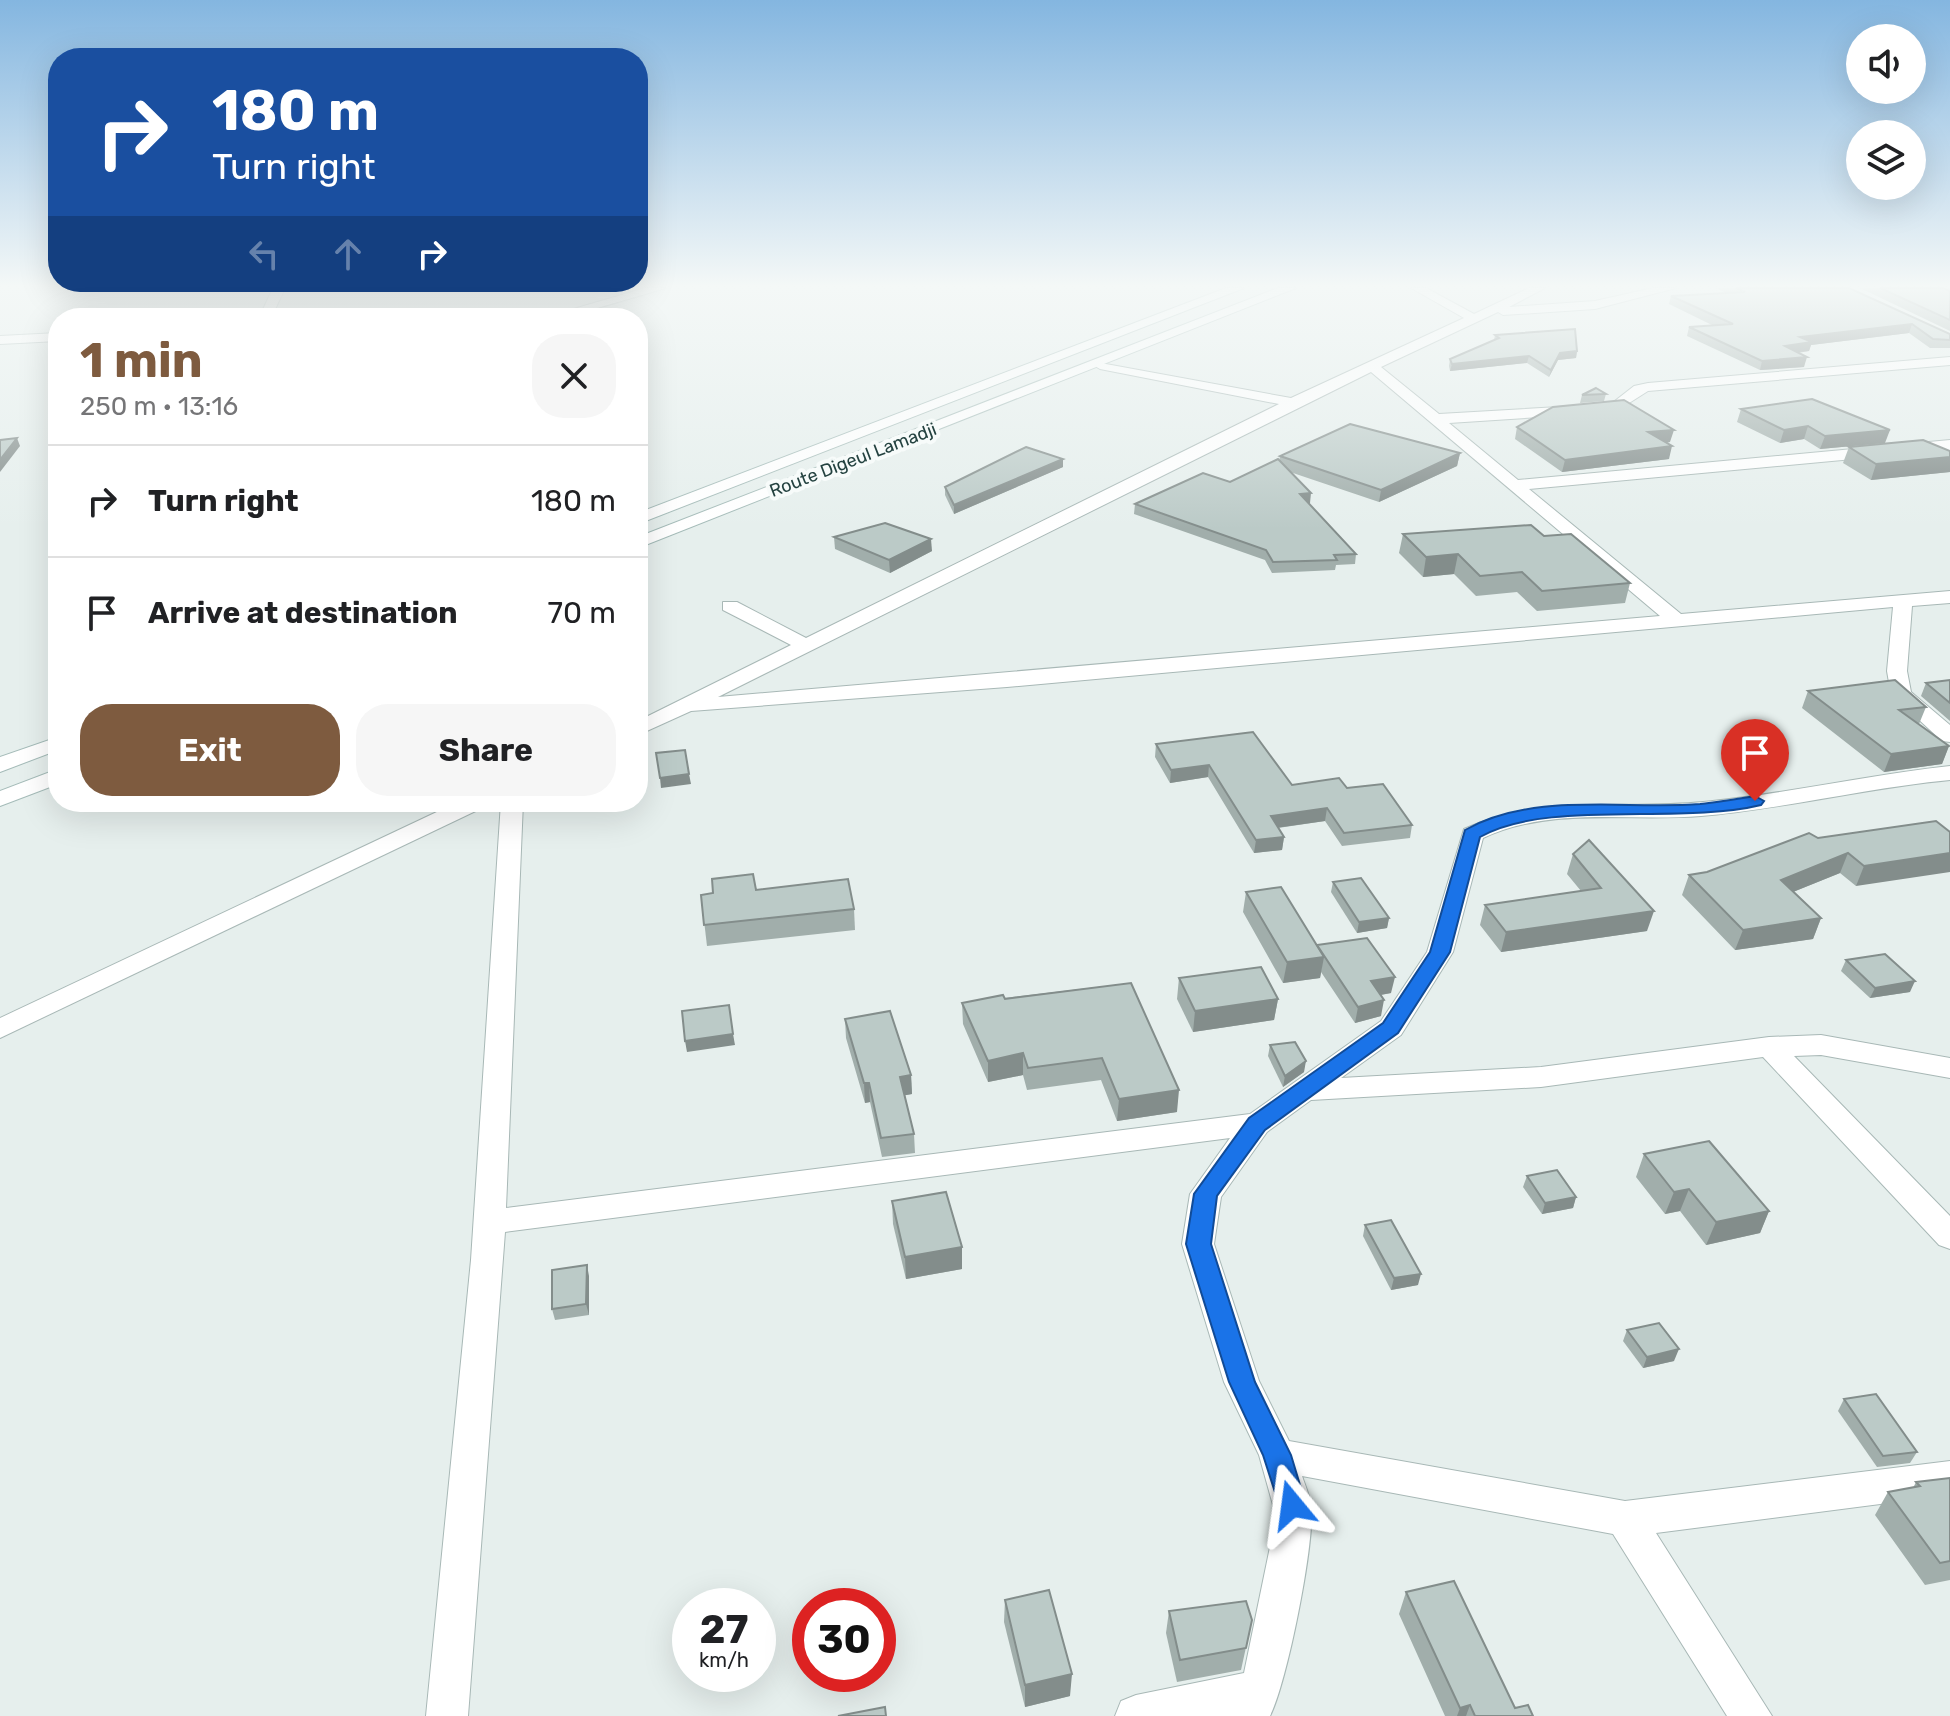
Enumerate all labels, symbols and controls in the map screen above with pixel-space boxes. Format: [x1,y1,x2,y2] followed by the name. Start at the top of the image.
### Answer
[1846,24,1926,200] map controls
[1846,24,1926,104] button: sound
[212,78,379,144] text: 180 m
[80,80,184,184] icon: right
[1846,120,1926,200] button: layers
[212,145,376,188] text: Turn right
[242,232,286,276] icon: left
[326,232,370,276] icon: ahead
[410,232,454,276] icon: right
[80,332,203,389] text: 1 min
[532,334,616,418] button: close
[80,391,238,422] text: 250 m · 13:16
[766,418,940,502] street label: Route Digeul Lamadji
[80,479,124,523] icon: right
[148,483,299,519] text: Turn right
[531,483,616,519] text: 180 m
[80,591,124,635] icon: arrive
[148,595,458,631] text: Arrive at destination
[548,595,616,631] text: 70 m
[80,704,340,796] button: Exit
[356,704,616,796] button: Share
[1721,719,1789,801] pin
[1733,731,1777,775] icon: arrive
[1250,1463,1334,1547] position arrow
[792,1588,896,1692] speed limit sign: 30
[700,1606,748,1653] text: 27
[699,1648,749,1672] text: km/h

